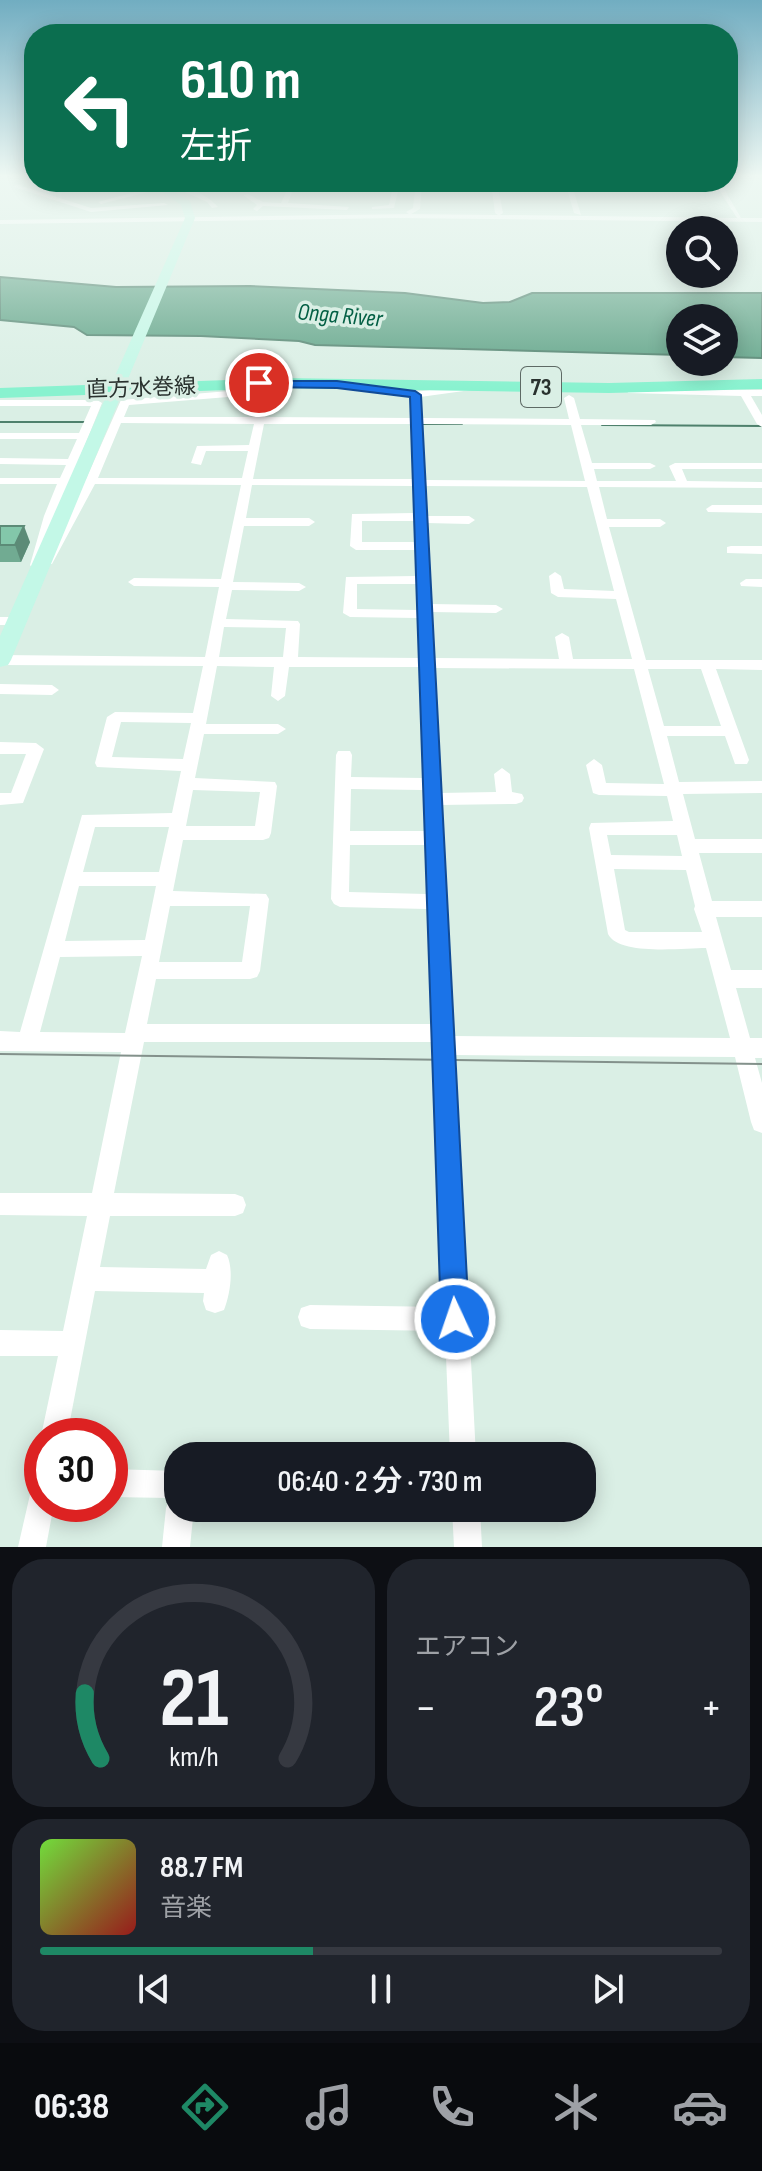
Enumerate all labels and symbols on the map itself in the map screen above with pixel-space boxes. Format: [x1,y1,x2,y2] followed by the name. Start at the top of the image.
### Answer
[296,297,385,334] water label: Onga River
[225,349,293,417] pin
[521,367,561,407] road number: 73
[86,373,196,404] street label: 直方水巻線
[413,1277,497,1361] position arrow
[24,1418,128,1522] speed limit sign: 30

